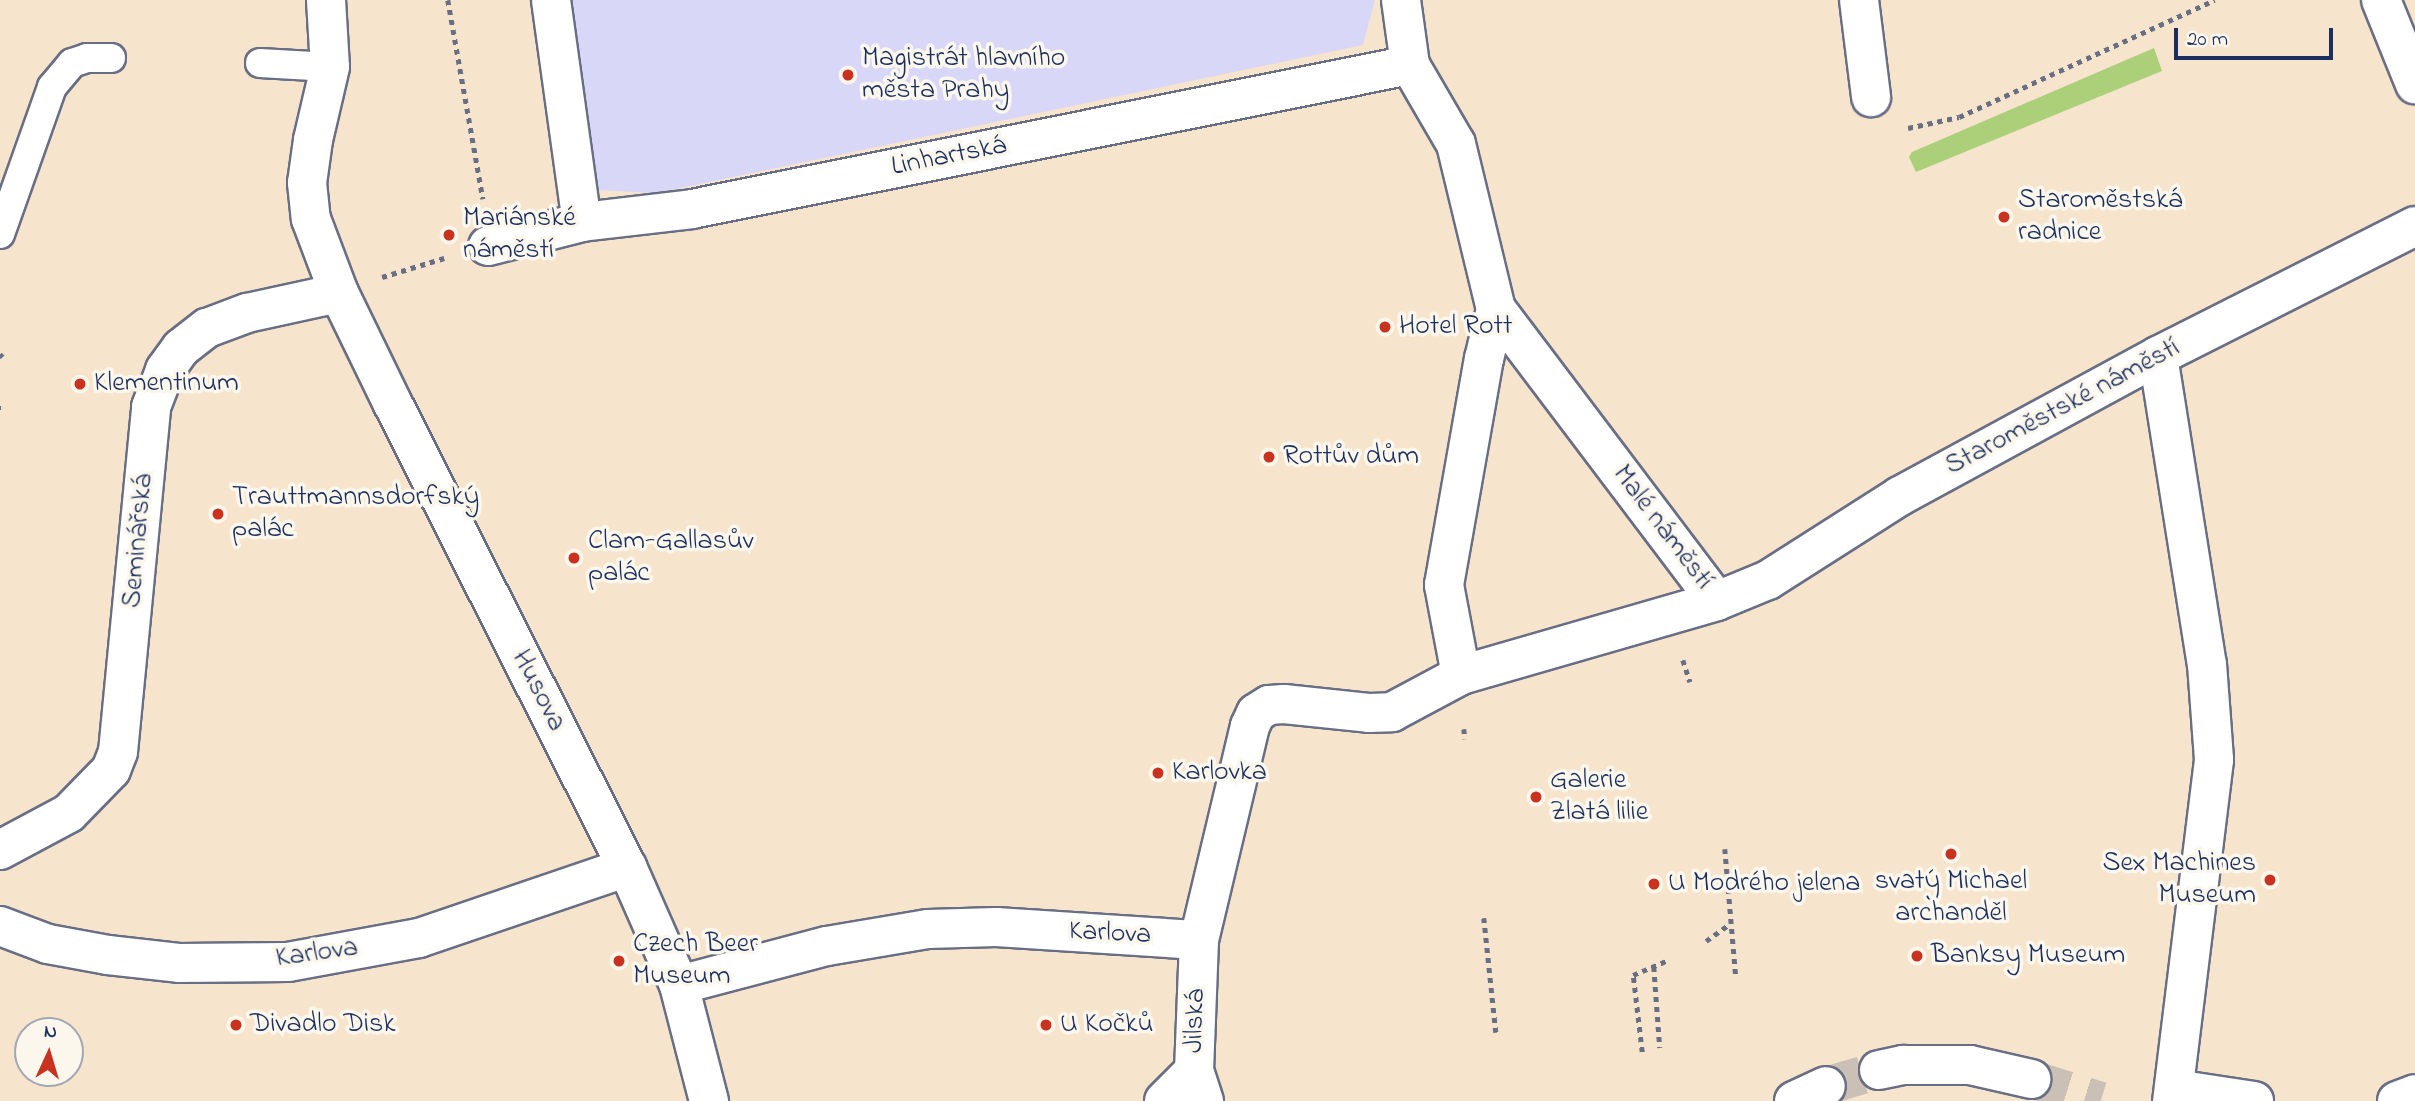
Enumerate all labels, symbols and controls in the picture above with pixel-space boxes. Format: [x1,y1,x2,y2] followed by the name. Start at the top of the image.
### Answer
[2177,14,2336,58] scale bar
[2187,25,2228,55] text: 20 m
[862,42,1065,108] place label: Magistrát hlavního města Prahy
[840,67,856,83] marker: Magistrát hlavního města Prahy
[889,129,1009,185] street label: Linhartská
[2018,184,2182,250] place label: Staroměstská radnice
[463,202,576,268] place label: Mariánské náměstí
[1996,209,2012,225] marker: Staroměstská radnice
[441,227,457,243] marker: Mariánské náměstí
[1399,310,1512,344] place label: Hotel Rott
[1377,319,1393,335] marker: Hotel Rott
[1940,332,2186,484] street label: Staroměstské náměstí
[94,367,239,401] place label: Klementinum
[72,376,88,392] marker: Klementinum
[1283,440,1419,474] place label: Rottův dům
[1261,449,1277,465] marker: Rottův dům
[1604,459,1720,597] street label: Malé náměstí
[116,472,162,610] street label: Seminářská
[232,481,479,547] place label: Trauttmannsdorfský palác
[210,506,226,522] marker: Trauttmannsdorfský palác
[588,525,754,591] place label: Clam-Gallasův palác
[566,550,582,566] marker: Clam-Gallasův palác
[503,645,573,737] street label: Husova
[1172,756,1267,790] place label: Karlovka
[1550,764,1648,830] place label: Galerie Zlatá lilie
[1150,765,1166,781] marker: Karlovka
[1528,789,1544,805] marker: Galerie Zlatá lilie
[1943,846,1959,862] marker: svatý Michael archanděl
[2102,847,2256,913] place label: Sex Machines Museum
[1875,865,2027,931] place label: svatý Michael archanděl
[1668,867,1860,901] place label: U Modrého jelena
[2262,872,2278,888] marker: Sex Machines Museum
[1646,876,1662,892] marker: U Modrého jelena
[1068,915,1152,953] street label: Karlova
[633,928,758,994] place label: Czech Beer Museum
[274,932,360,976] street label: Karlova
[1931,939,2125,973] place label: Banksy Museum
[1909,948,1925,964] marker: Banksy Museum
[611,953,627,969] marker: Czech Beer Museum
[1178,988,1214,1054] street label: Jilská
[250,1008,396,1042] place label: Divadlo Disk
[1060,1008,1153,1042] place label: U Kočků
[14,1017,84,1087] north arrow
[228,1017,244,1033] marker: Divadlo Disk
[1038,1017,1054,1033] marker: U Kočků
[43,1019,58,1046] text: N

